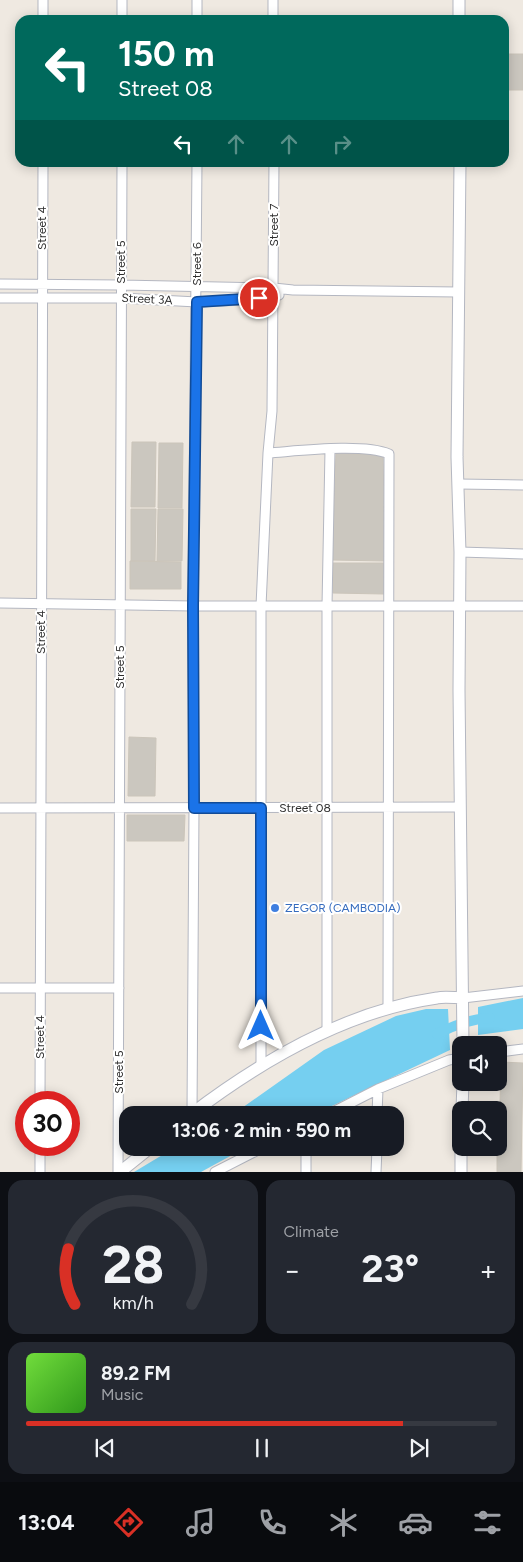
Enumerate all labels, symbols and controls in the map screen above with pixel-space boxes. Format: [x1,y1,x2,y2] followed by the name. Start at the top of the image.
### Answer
[118,33,215,75] text: 150 m
[35,35,100,100] icon: left
[118,75,213,102] text: Street 08
[169,130,197,158] icon: left
[222,130,250,158] icon: ahead
[275,130,303,158] icon: ahead
[328,130,356,158] icon: right
[267,203,281,247] street label: Street 7
[35,205,49,250] street label: Street 4
[114,240,128,284] street label: Street 5
[190,242,204,286] street label: Street 6
[238,277,280,319] pin
[245,284,273,312] icon: arrive
[121,291,173,307] street label: Street 3A
[34,609,48,654] street label: Street 4
[113,645,127,689] street label: Street 5
[279,801,331,815] street label: Street 08
[285,901,400,915] place label: ZEGOR (CAMBODIA)
[269,902,281,914] marker: ZEGOR (CAMBODIA)
[234,999,286,1051] position arrow
[33,1014,47,1059] street label: Street 4
[452,1036,507,1156] map controls
[452,1036,507,1091] button: sound
[112,1050,126,1094] street label: Street 5
[15,1091,80,1156] speed limit sign: 30
[452,1101,507,1156] button: search
[172,1119,351,1142] text: 13:06 · 2 min · 590 m
[284,1222,339,1241] text: Climate
[102,1234,164,1296] text: 28
[362,1246,419,1292] text: 23°
[284,1253,301,1287] text: −
[480,1253,497,1287] text: +
[112,1292,153,1313] text: km/h
[101,1362,171,1385] text: 89.2 FM
[101,1385,143,1404] text: Music
[91,1434,119,1462] icon: previous
[248,1434,276,1462] icon: pause
[405,1434,433,1462] icon: next
[111,1505,146,1540] icon: directions
[183,1505,218,1540] icon: music
[255,1505,290,1540] icon: phone
[326,1505,361,1540] icon: climate
[398,1505,433,1540] icon: car
[470,1505,505,1540] icon: filters
[18,1509,75,1536] text: 13:04

